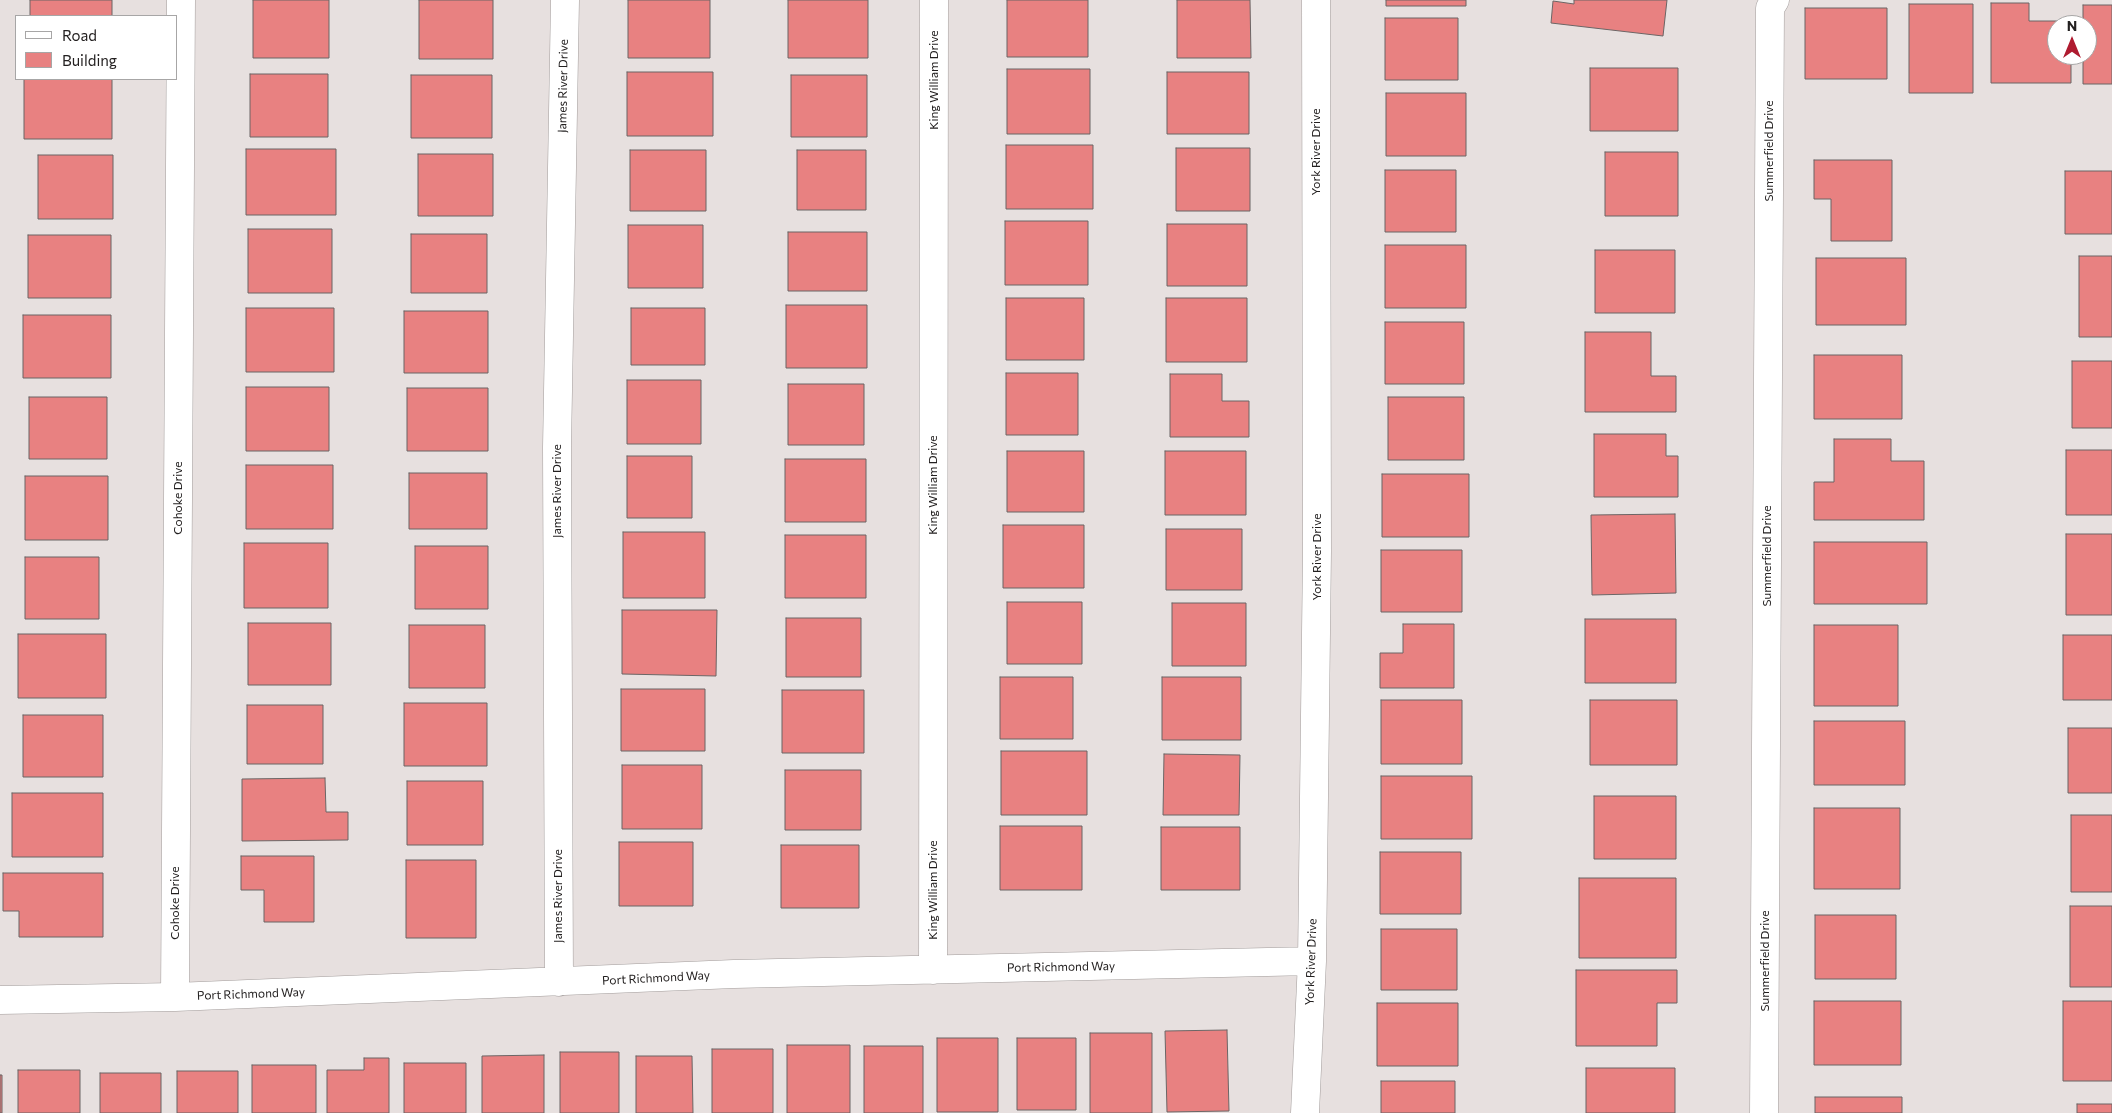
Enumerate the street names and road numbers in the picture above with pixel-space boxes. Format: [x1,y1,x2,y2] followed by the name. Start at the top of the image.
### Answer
[927,30,941,130] street label: King William Drive
[555,39,571,133] street label: James River Drive
[1762,100,1776,202] street label: Summerfield Drive
[1309,109,1323,195] street label: York River Drive
[926,435,940,535] street label: King William Drive
[550,444,564,538] street label: James River Drive
[171,461,185,535] street label: Cohoke Drive
[1760,505,1774,607] street label: Summerfield Drive
[1310,514,1324,600] street label: York River Drive
[926,840,940,940] street label: King William Drive
[551,849,565,943] street label: James River Drive
[168,866,182,940] street label: Cohoke Drive
[1758,910,1772,1012] street label: Summerfield Drive
[1302,918,1320,1006] street label: York River Drive
[1007,959,1115,975] street label: Port Richmond Way
[602,968,710,988] street label: Port Richmond Way
[197,985,305,1003] street label: Port Richmond Way

